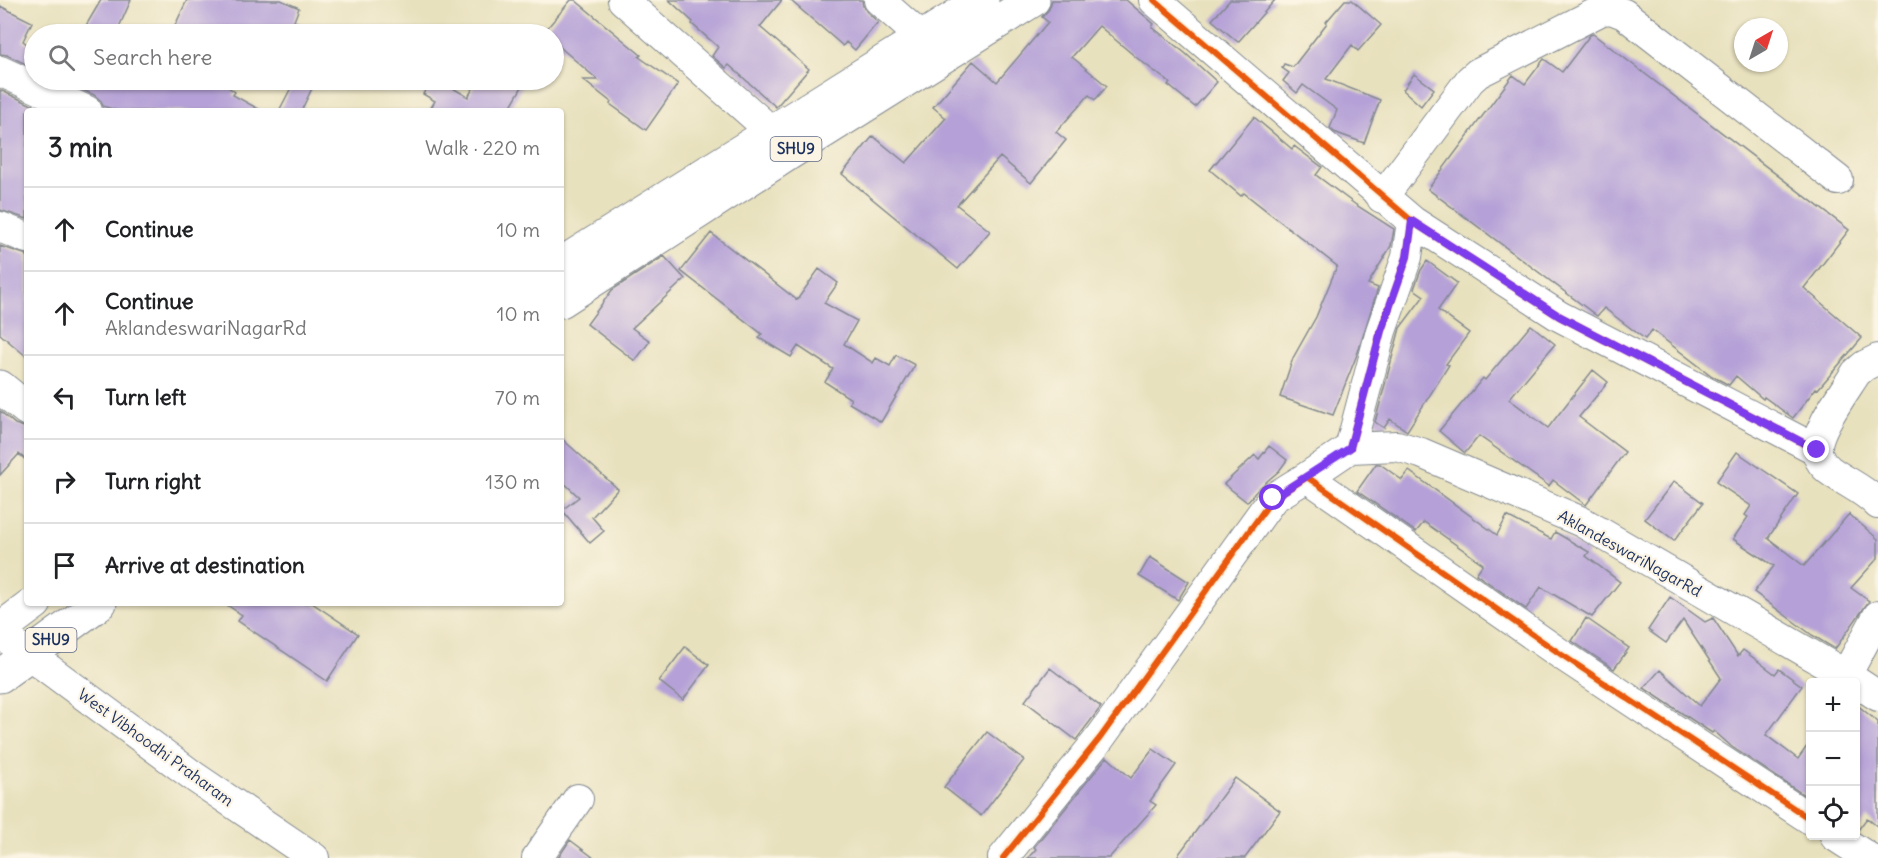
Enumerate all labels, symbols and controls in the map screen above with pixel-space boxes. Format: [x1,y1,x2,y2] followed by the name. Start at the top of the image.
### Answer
[1734,18,1788,72] north arrow
[24,24,564,90] search box
[45,41,78,74] icon: search
[93,43,212,71] text: Search here
[48,131,113,164] text: 3 min
[425,135,540,160] text: Walk · 220 m
[770,137,822,161] road number: SHU9
[48,213,81,246] icon: ahead
[105,215,194,243] text: Continue
[497,217,540,242] text: 10 m
[105,287,194,315] text: Continue
[48,297,81,330] icon: ahead
[497,301,540,326] text: 10 m
[105,315,307,340] text: AklandeswariNagarRd
[48,381,81,414] icon: left
[105,383,186,411] text: Turn left
[495,385,540,410] text: 70 m
[1803,436,1829,462] route end
[48,465,81,498] icon: right
[105,467,201,495] text: Turn right
[485,469,540,494] text: 130 m
[1259,484,1285,510] route start
[1555,505,1705,601] street label: AklandeswariNagarRd
[48,549,81,582] icon: arrive
[105,551,305,579] text: Arrive at destination
[26,628,76,652] road number: SHU9
[1806,678,1860,840] map controls
[1806,678,1860,732] button: +
[74,684,238,810] street label: West Vibhoodhi Praharam
[1806,732,1860,786] button: −
[1806,786,1860,840] button: locate

